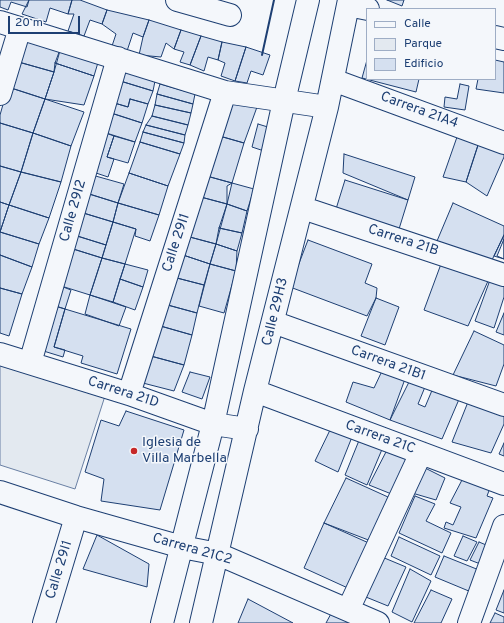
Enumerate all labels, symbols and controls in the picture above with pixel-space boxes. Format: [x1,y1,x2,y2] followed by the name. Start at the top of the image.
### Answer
[10,8,82,34] scale bar
[366,8,496,80] legend
[15,15,43,31] text: 20 m
[404,16,431,32] text: Calle
[404,36,442,52] text: Parque
[404,56,443,72] text: Edificio
[378,89,460,133] street label: Carrera 21A4
[57,178,91,244] street label: Calle 29I2
[160,212,194,274] street label: Calle 29I1
[365,222,441,260] street label: Carrera 21B
[259,276,293,348] street label: Calle 29H3
[348,343,428,385] street label: Carrera 21B1
[85,374,161,412] street label: Carrera 21D
[343,418,417,458] street label: Carrera 21C
[142,435,227,468] place label: Iglesia de Villa Marbella
[129,446,139,456] marker: Iglesia de Villa Marbella
[150,531,234,569] street label: Carrera 21C2
[43,539,77,601] street label: Calle 29I1

